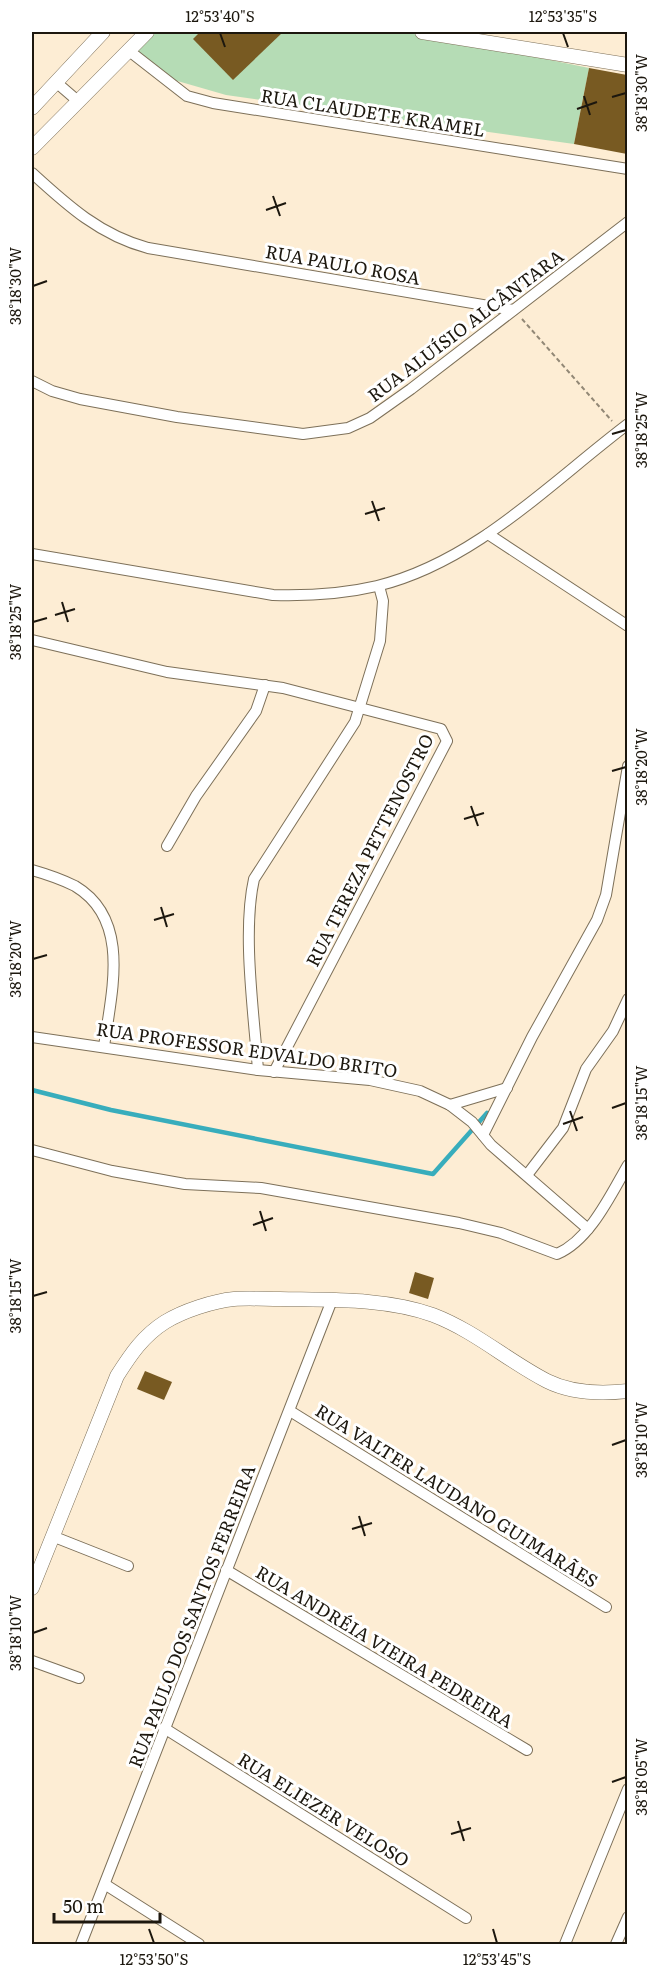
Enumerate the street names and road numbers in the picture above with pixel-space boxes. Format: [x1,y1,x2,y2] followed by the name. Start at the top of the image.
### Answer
[259,81,487,143] street label: RUA CLAUDETE KRAMEL
[264,237,422,291] street label: RUA PAULO ROSA
[361,242,569,408] street label: RUA ALUÍSIO ALCÂNTARA
[298,729,440,971] street label: RUA TEREZA PETTENOSTRO
[95,1014,399,1084] street label: RUA PROFESSOR EDVALDO BRITO
[311,1396,603,1594] street label: RUA VALTER LAUDANO GUIMARÃES
[121,1461,261,1771] street label: RUA PAULO DOS SANTOS FERREIRA
[251,1558,519,1734] street label: RUA ANDRÉIA VIEIRA PEDREIRA
[233,1745,415,1873] street label: RUA ELIEZER VELOSO

